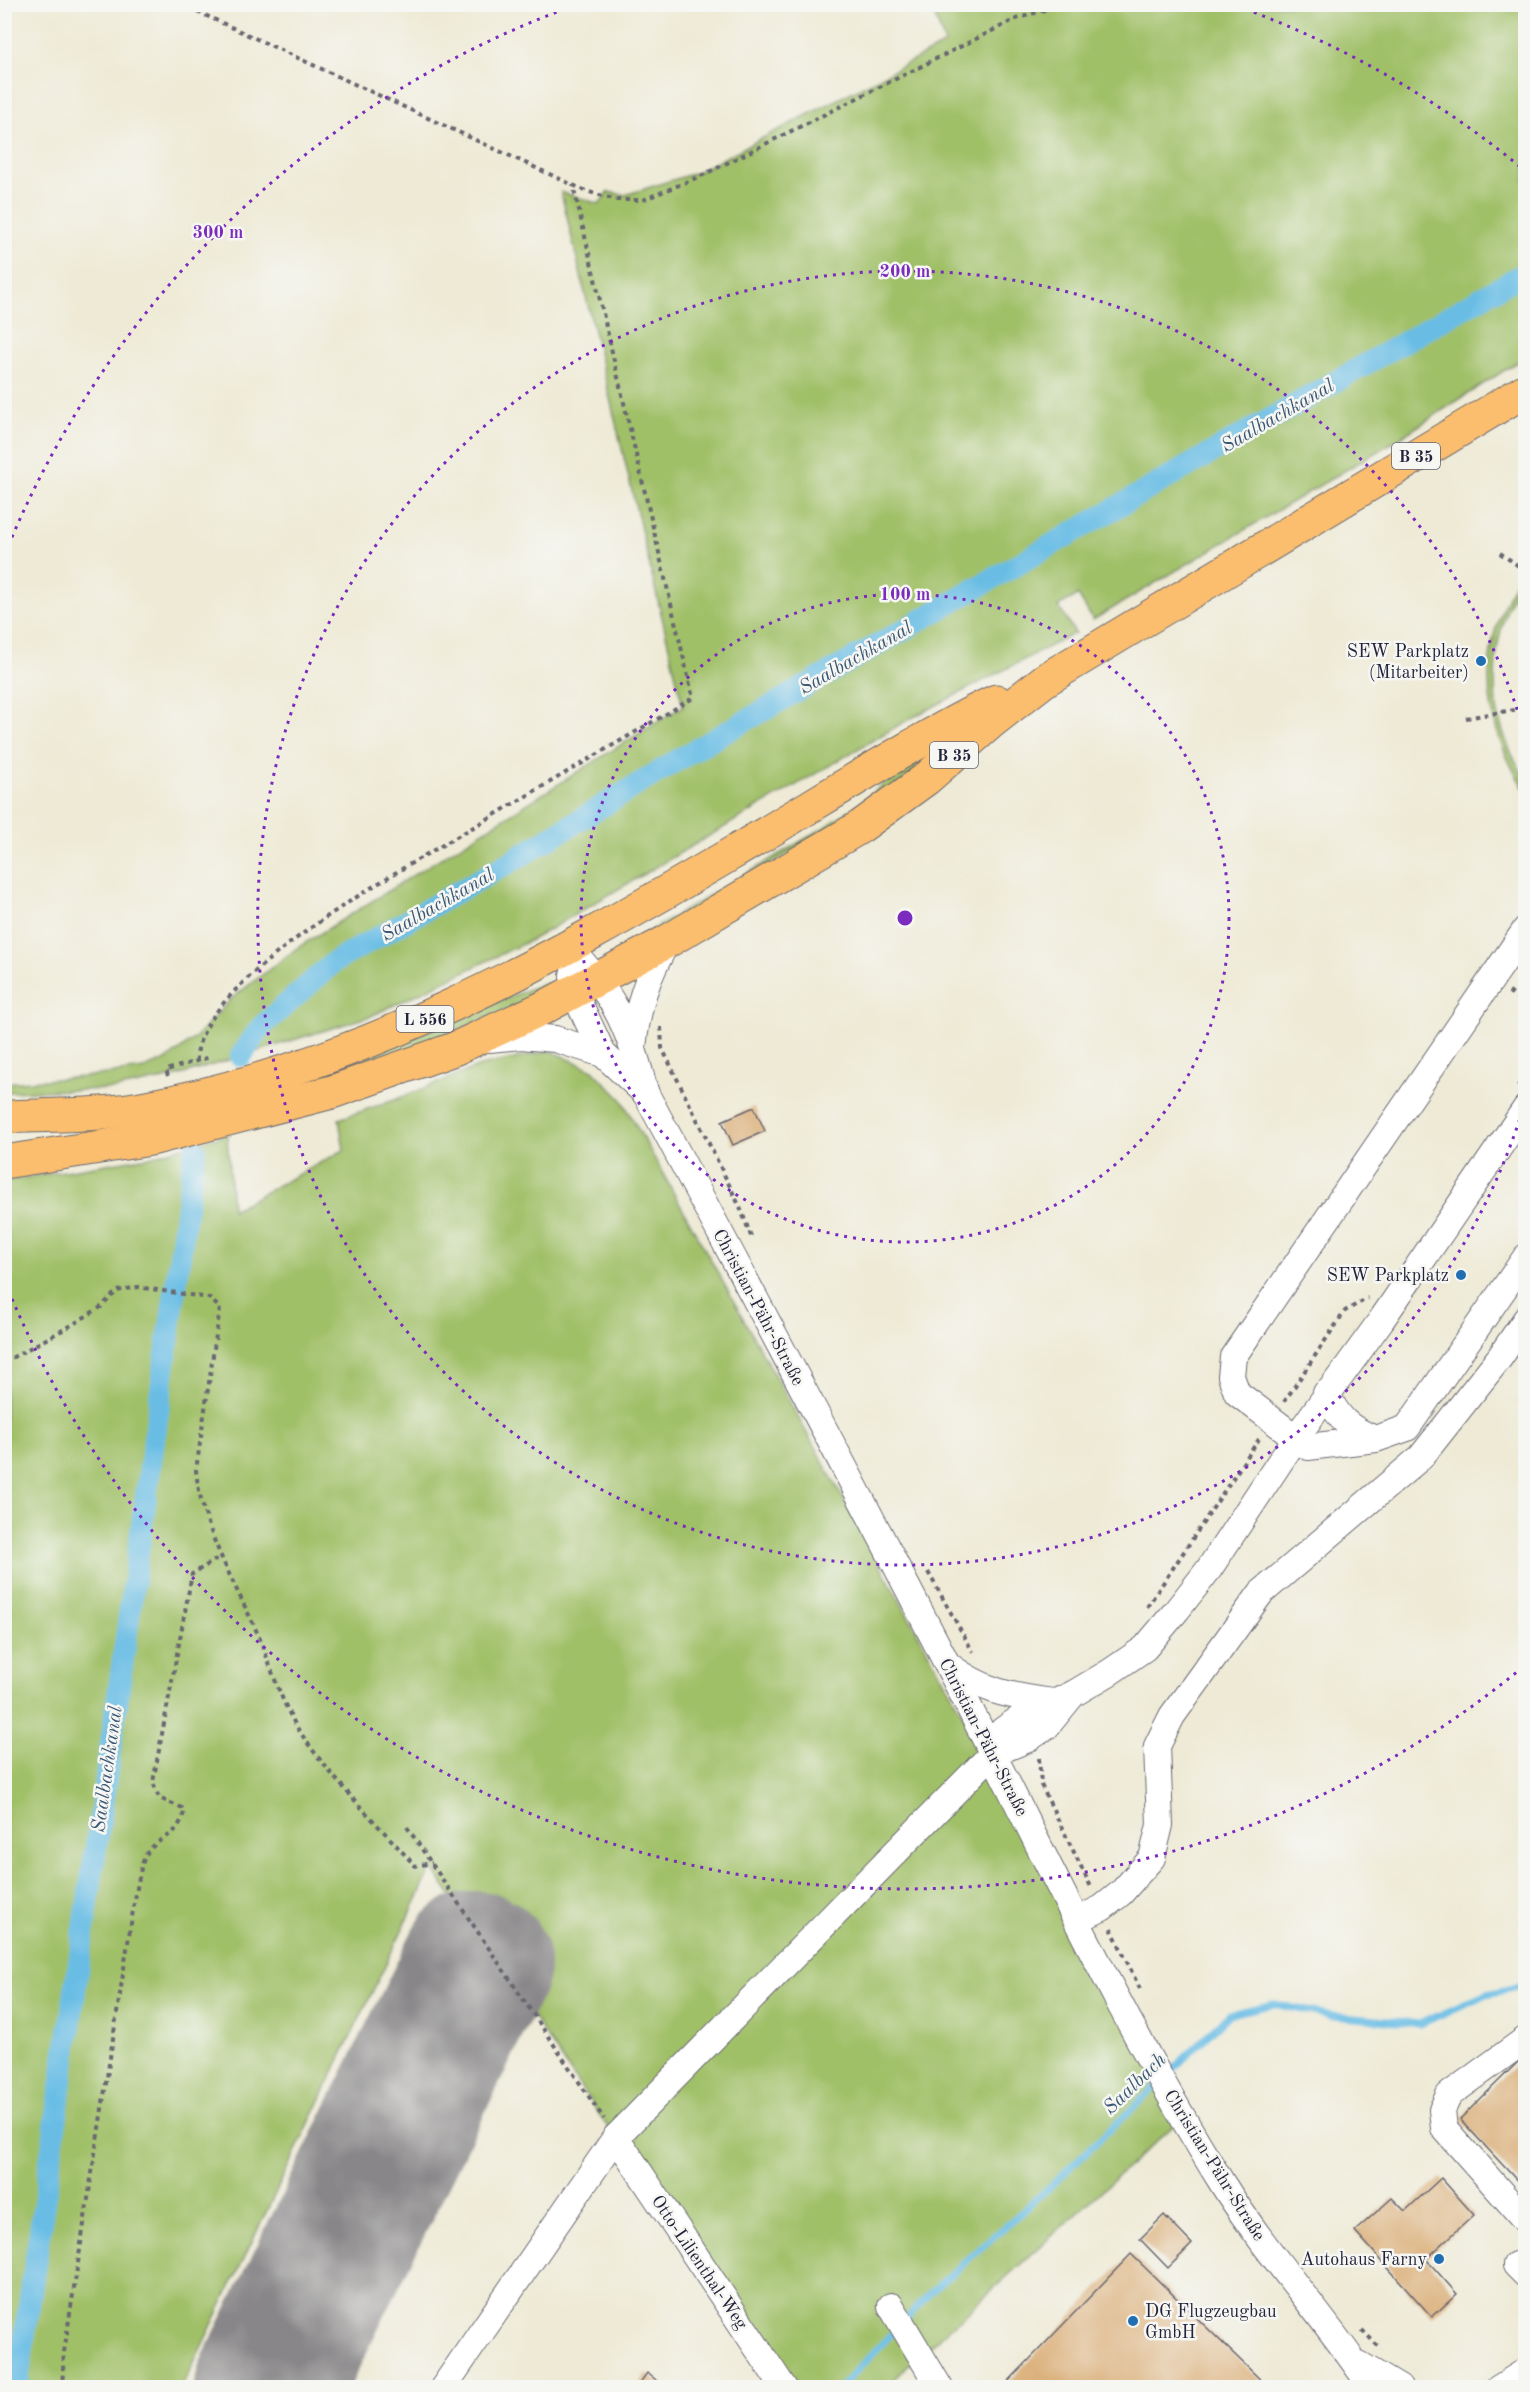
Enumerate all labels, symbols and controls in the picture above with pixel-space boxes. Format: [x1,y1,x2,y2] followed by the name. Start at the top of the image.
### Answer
[193,224,243,242] text: 300 m
[880,263,930,281] text: 200 m
[1218,376,1338,457] water label: Saalbachkanal
[1392,443,1440,469] road number: B 35
[880,586,930,604] text: 100 m
[796,618,916,699] water label: Saalbachkanal
[1347,643,1469,682] place label: SEW Parkplatz (Mitarbeiter)
[1474,654,1488,668] marker: SEW Parkplatz (Mitarbeiter)
[930,742,978,768] road number: B 35
[378,865,498,946] water label: Saalbachkanal
[895,908,915,928] centre of rings
[396,1006,454,1032] road number: L 556
[709,1226,807,1389] street label: Christian-Pähr-Straße
[1327,1267,1449,1285] place label: SEW Parkplatz
[1454,1268,1468,1282] marker: SEW Parkplatz
[936,1656,1031,1819] street label: Christian-Pähr-Straße
[89,1705,127,1834] water label: Saalbachkanal
[1100,2050,1171,2119] water label: Saalbach
[1160,2087,1268,2244] street label: Christian-Pähr-Straße
[648,2192,751,2333] street label: Otto-Lilienthal-Weg
[1301,2251,1427,2269] place label: Autohaus Farny
[1432,2252,1446,2266] marker: Autohaus Farny
[1145,2303,1277,2342] place label: DG Flugzeugbau GmbH
[1126,2314,1140,2328] marker: DG Flugzeugbau GmbH

